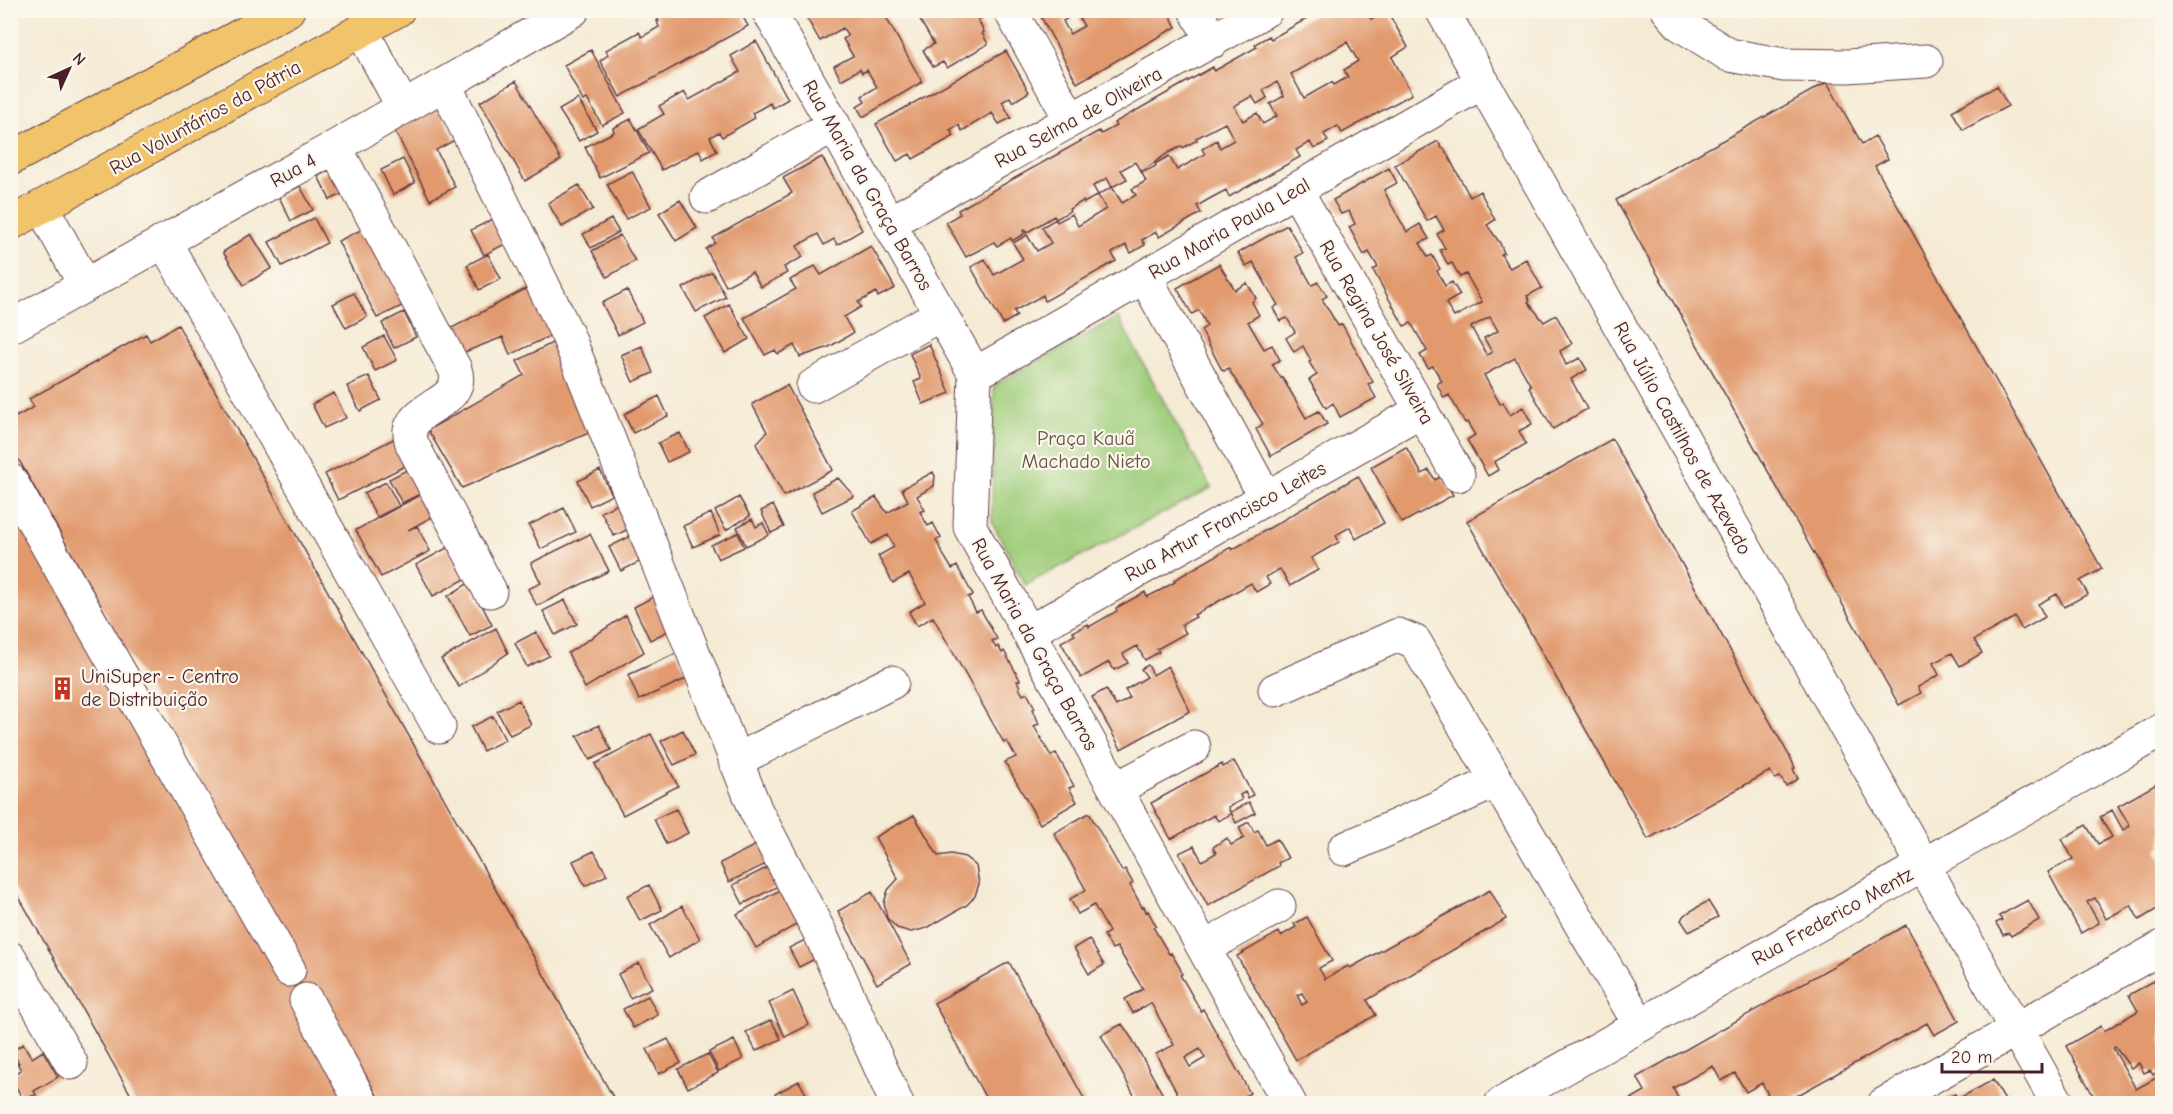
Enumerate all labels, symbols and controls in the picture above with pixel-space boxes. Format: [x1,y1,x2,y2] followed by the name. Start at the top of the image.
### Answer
[39,39,99,99] north arrow
[69,49,89,69] text: N
[106,55,305,180] street label: Rua Voluntários da Pátria
[991,62,1166,173] street label: Rua Selma de Oliveira
[798,76,937,295] street label: Rua Maria da Graça Barros
[266,149,320,192] street label: Rua 4
[1145,173,1314,284] street label: Rua Maria Paula Leal
[1314,236,1439,428] street label: Rua Regina José Silveira
[1609,318,1756,559] street label: Rua Júlio Castilhos de Azevedo
[1021,427,1151,473] park label: Praça Kauã Machado Nieto
[1120,456,1330,586] street label: Rua Artur Francisco Leites
[967,534,1103,754] street label: Rua Maria da Graça Barros
[81,665,239,711] place label: UniSuper - Centro de Distribuição
[50,675,76,701] building icon: UniSuper - Centro de Distribuição
[1748,862,1917,970] street label: Rua Frederico Mentz
[1942,1036,2042,1074] scale bar
[1951,1047,1992,1068] text: 20 m

